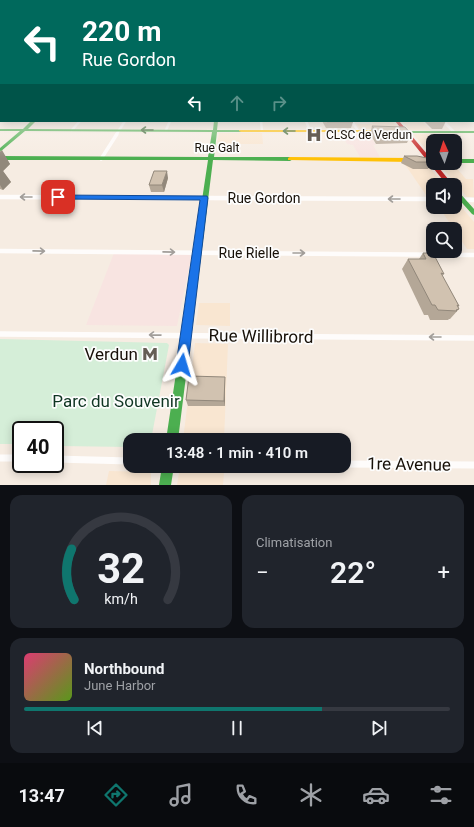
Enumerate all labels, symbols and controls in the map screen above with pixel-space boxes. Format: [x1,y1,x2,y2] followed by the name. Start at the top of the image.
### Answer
[82,15,161,48] text: 220 m
[16,16,68,68] icon: left
[82,49,176,70] text: Rue Gordon
[184,92,206,114] icon: left
[226,92,248,114] icon: ahead
[268,92,290,114] icon: right
[141,126,154,134] one-way arrow
[305,126,323,144] hospital icon: CLSC de Verdun
[283,127,296,135] one-way arrow
[326,128,412,142] place label: CLSC de Verdun
[426,134,462,170] north arrow
[426,134,462,258] map controls
[195,141,240,155] street label: Rue Galt
[426,178,462,214] button: sound
[41,180,75,214] pin
[47,186,69,208] icon: arrive
[228,190,301,206] street label: Rue Gordon
[20,193,33,201] one-way arrow
[388,195,401,203] one-way arrow
[426,222,462,258] button: search
[219,245,279,261] street label: Rue Rielle
[32,247,45,255] one-way arrow
[162,248,175,256] one-way arrow
[292,249,305,257] one-way arrow
[208,325,314,347] street label: Rue Willibrord
[149,331,162,339] one-way arrow
[429,334,442,341] one-way arrow
[85,344,138,364] place label: Verdun
[161,344,203,386] position arrow
[141,345,159,363] metro station icon: Verdun
[52,391,180,411] park label: Parc du Souvenir
[12,421,64,473] speed limit sign: 40
[166,444,308,462] text: 13:48 · 1 min · 410 m
[367,453,451,475] street label: 1re Avenue
[256,535,332,550] text: Climatisation
[97,543,145,592] text: 32
[330,555,376,590] text: 22°
[256,560,269,585] text: −
[438,560,450,585] text: +
[104,590,138,606] text: km/h
[84,660,165,678] text: Northbound
[84,678,156,693] text: June Harbor
[84,717,106,739] icon: previous
[226,717,248,739] icon: pause
[368,717,390,739] icon: next
[102,781,130,809] icon: directions
[167,781,195,809] icon: music
[232,781,260,809] icon: phone
[297,781,325,809] icon: climate
[362,781,390,809] icon: car
[427,781,455,809] icon: filters
[19,785,65,806] text: 13:47

